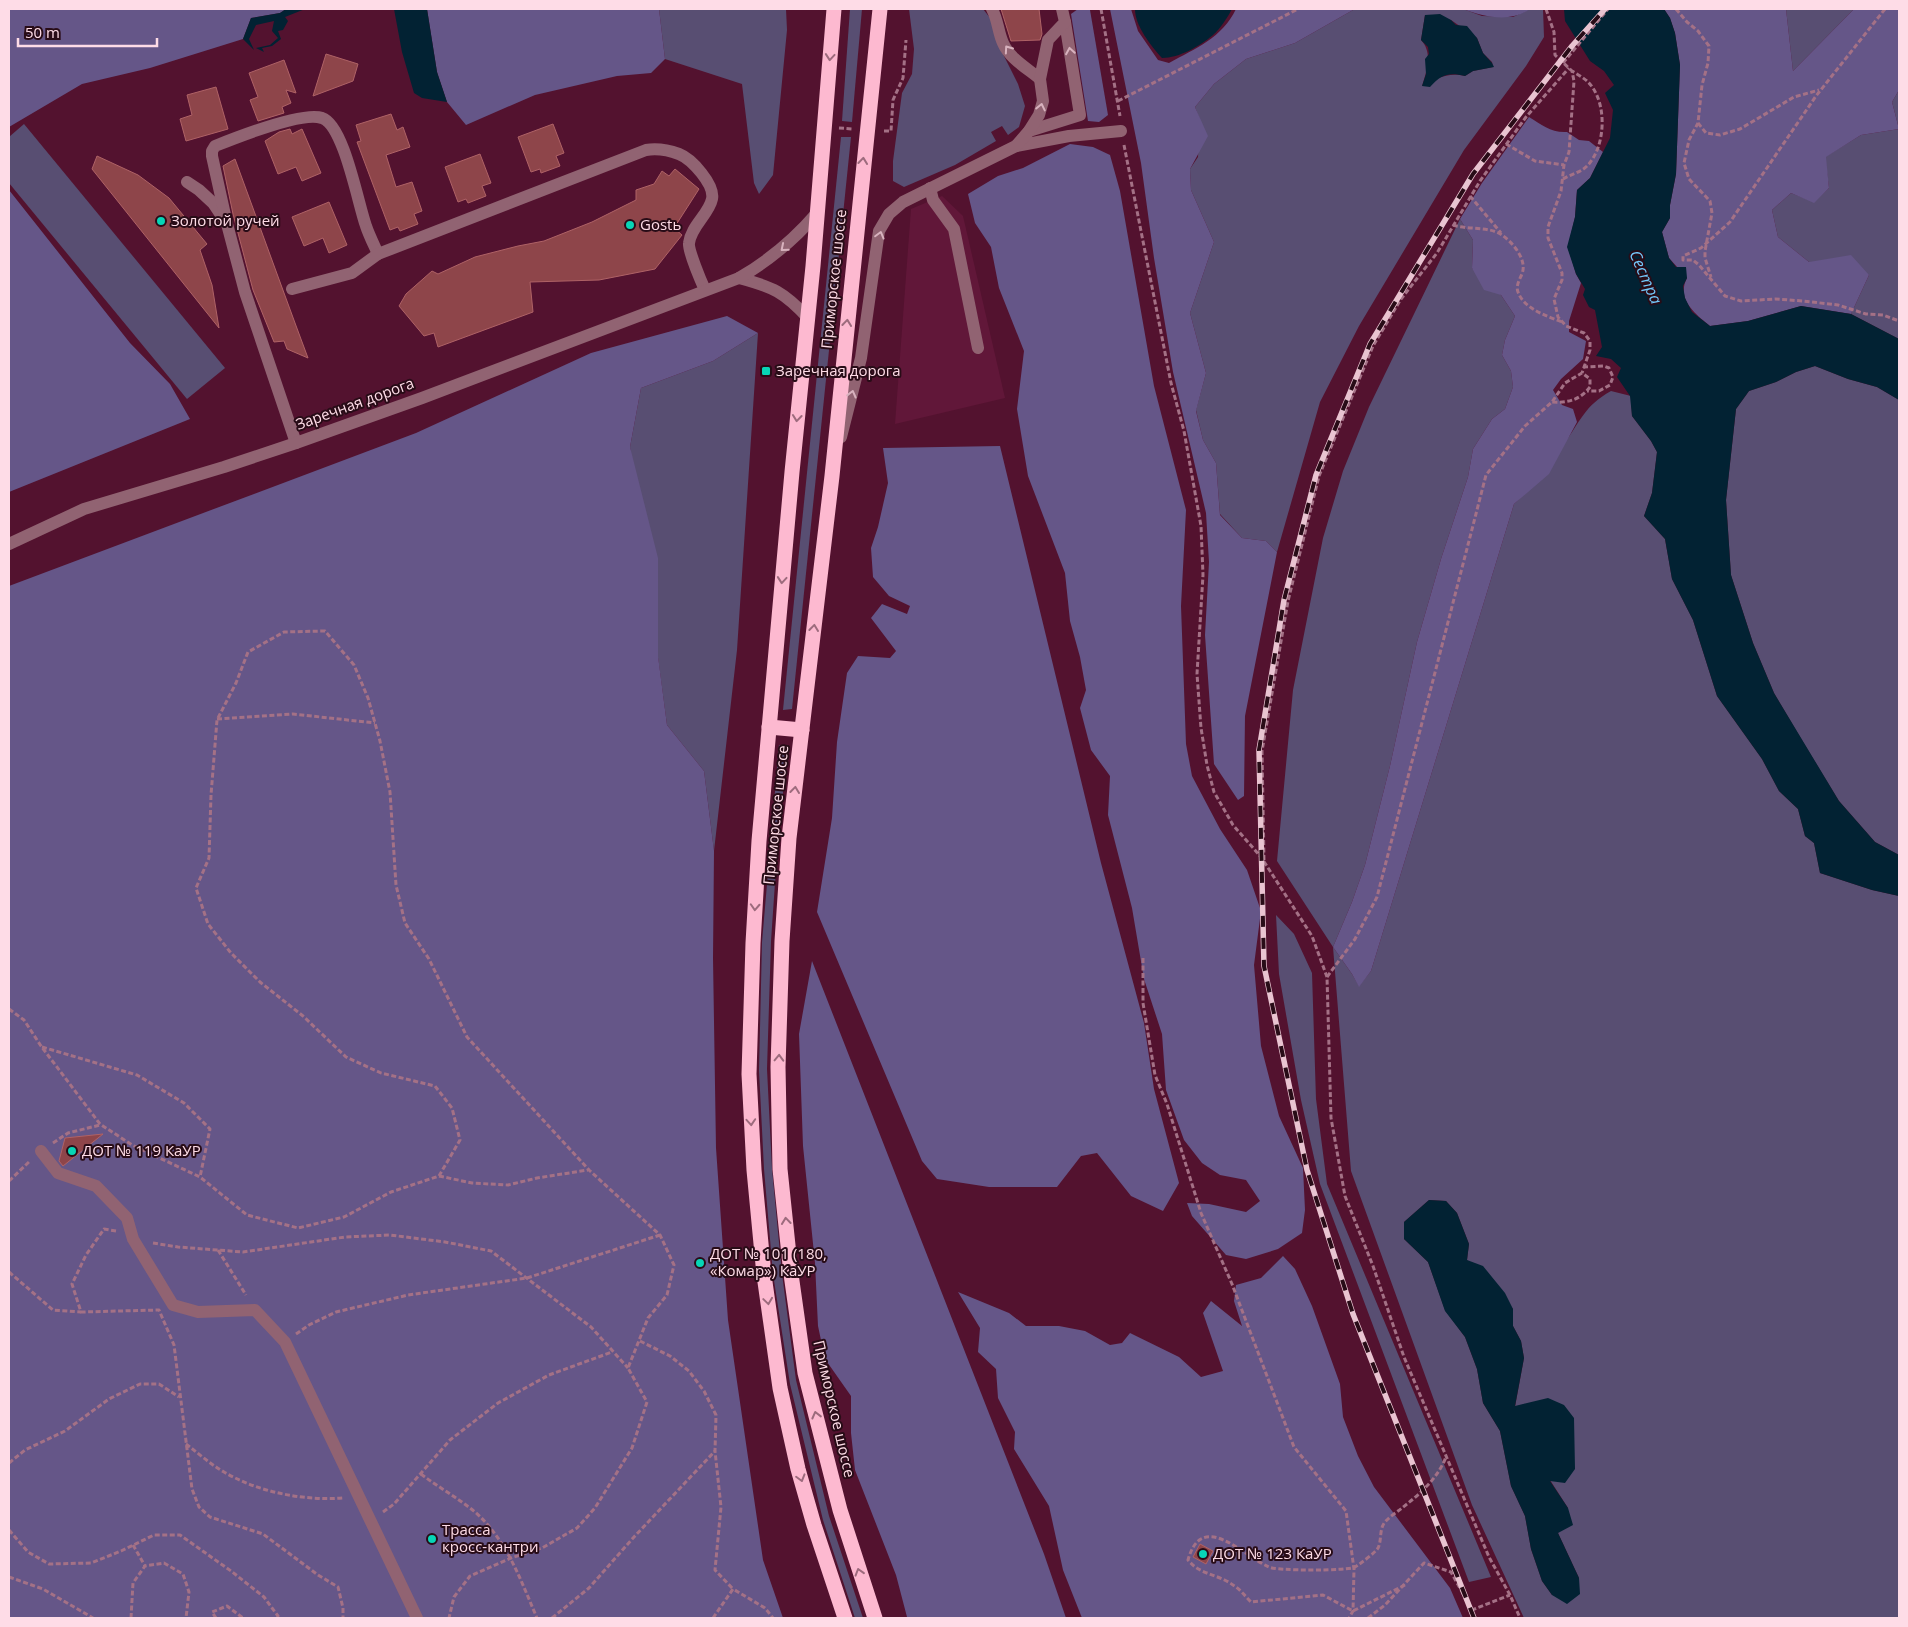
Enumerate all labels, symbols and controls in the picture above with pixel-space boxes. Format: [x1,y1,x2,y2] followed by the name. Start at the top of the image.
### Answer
[18,15,156,47] scale bar
[25,22,60,42] text: 50 m
[1005,46,1014,55] one-way arrow
[1065,46,1075,55] one-way arrow
[825,54,836,62] one-way arrow
[1035,102,1046,111] one-way arrow
[858,157,869,165] one-way arrow
[816,208,850,350] street label: Приморское шоссе
[171,210,280,230] place label: Золотой ручей
[640,214,681,234] place label: Gostь
[155,215,167,227] marker: Золотой ручей
[624,219,636,231] marker: Gostь
[874,231,884,239] one-way arrow
[780,242,789,251] one-way arrow
[1624,247,1668,307] water label: Сестра
[841,318,852,326] one-way arrow
[776,360,900,380] place label: Заречная дорога
[760,365,772,377] marker: Заречная дорога
[293,372,417,434] street label: Заречная дорога
[846,390,857,399] one-way arrow
[792,415,803,423] one-way arrow
[777,576,788,584] one-way arrow
[808,624,819,632] one-way arrow
[758,744,792,886] street label: Приморское шоссе
[789,785,800,793] one-way arrow
[749,904,760,912] one-way arrow
[773,1054,784,1062] one-way arrow
[746,1118,757,1126] one-way arrow
[82,1140,201,1160] place label: ДОТ № 119 КаУР
[66,1145,78,1157] marker: ДОТ № 119 КаУР
[781,1216,792,1224] one-way arrow
[710,1243,827,1280] place label: ДОТ № 101 (180, «Комар») КаУР
[694,1257,706,1269] marker: ДОТ № 101 (180, «Комар») КаУР
[762,1298,773,1306] one-way arrow
[809,1338,860,1479] street label: Приморское шоссе
[811,1411,822,1420] one-way arrow
[795,1474,805,1482] one-way arrow
[442,1519,539,1556] place label: Трасса кросс-кантри
[426,1533,438,1545] marker: Трасса кросс-кантри
[1213,1543,1332,1563] place label: ДОТ № 123 КаУР
[1197,1548,1209,1560] marker: ДОТ № 123 КаУР
[855,1568,865,1577] one-way arrow

